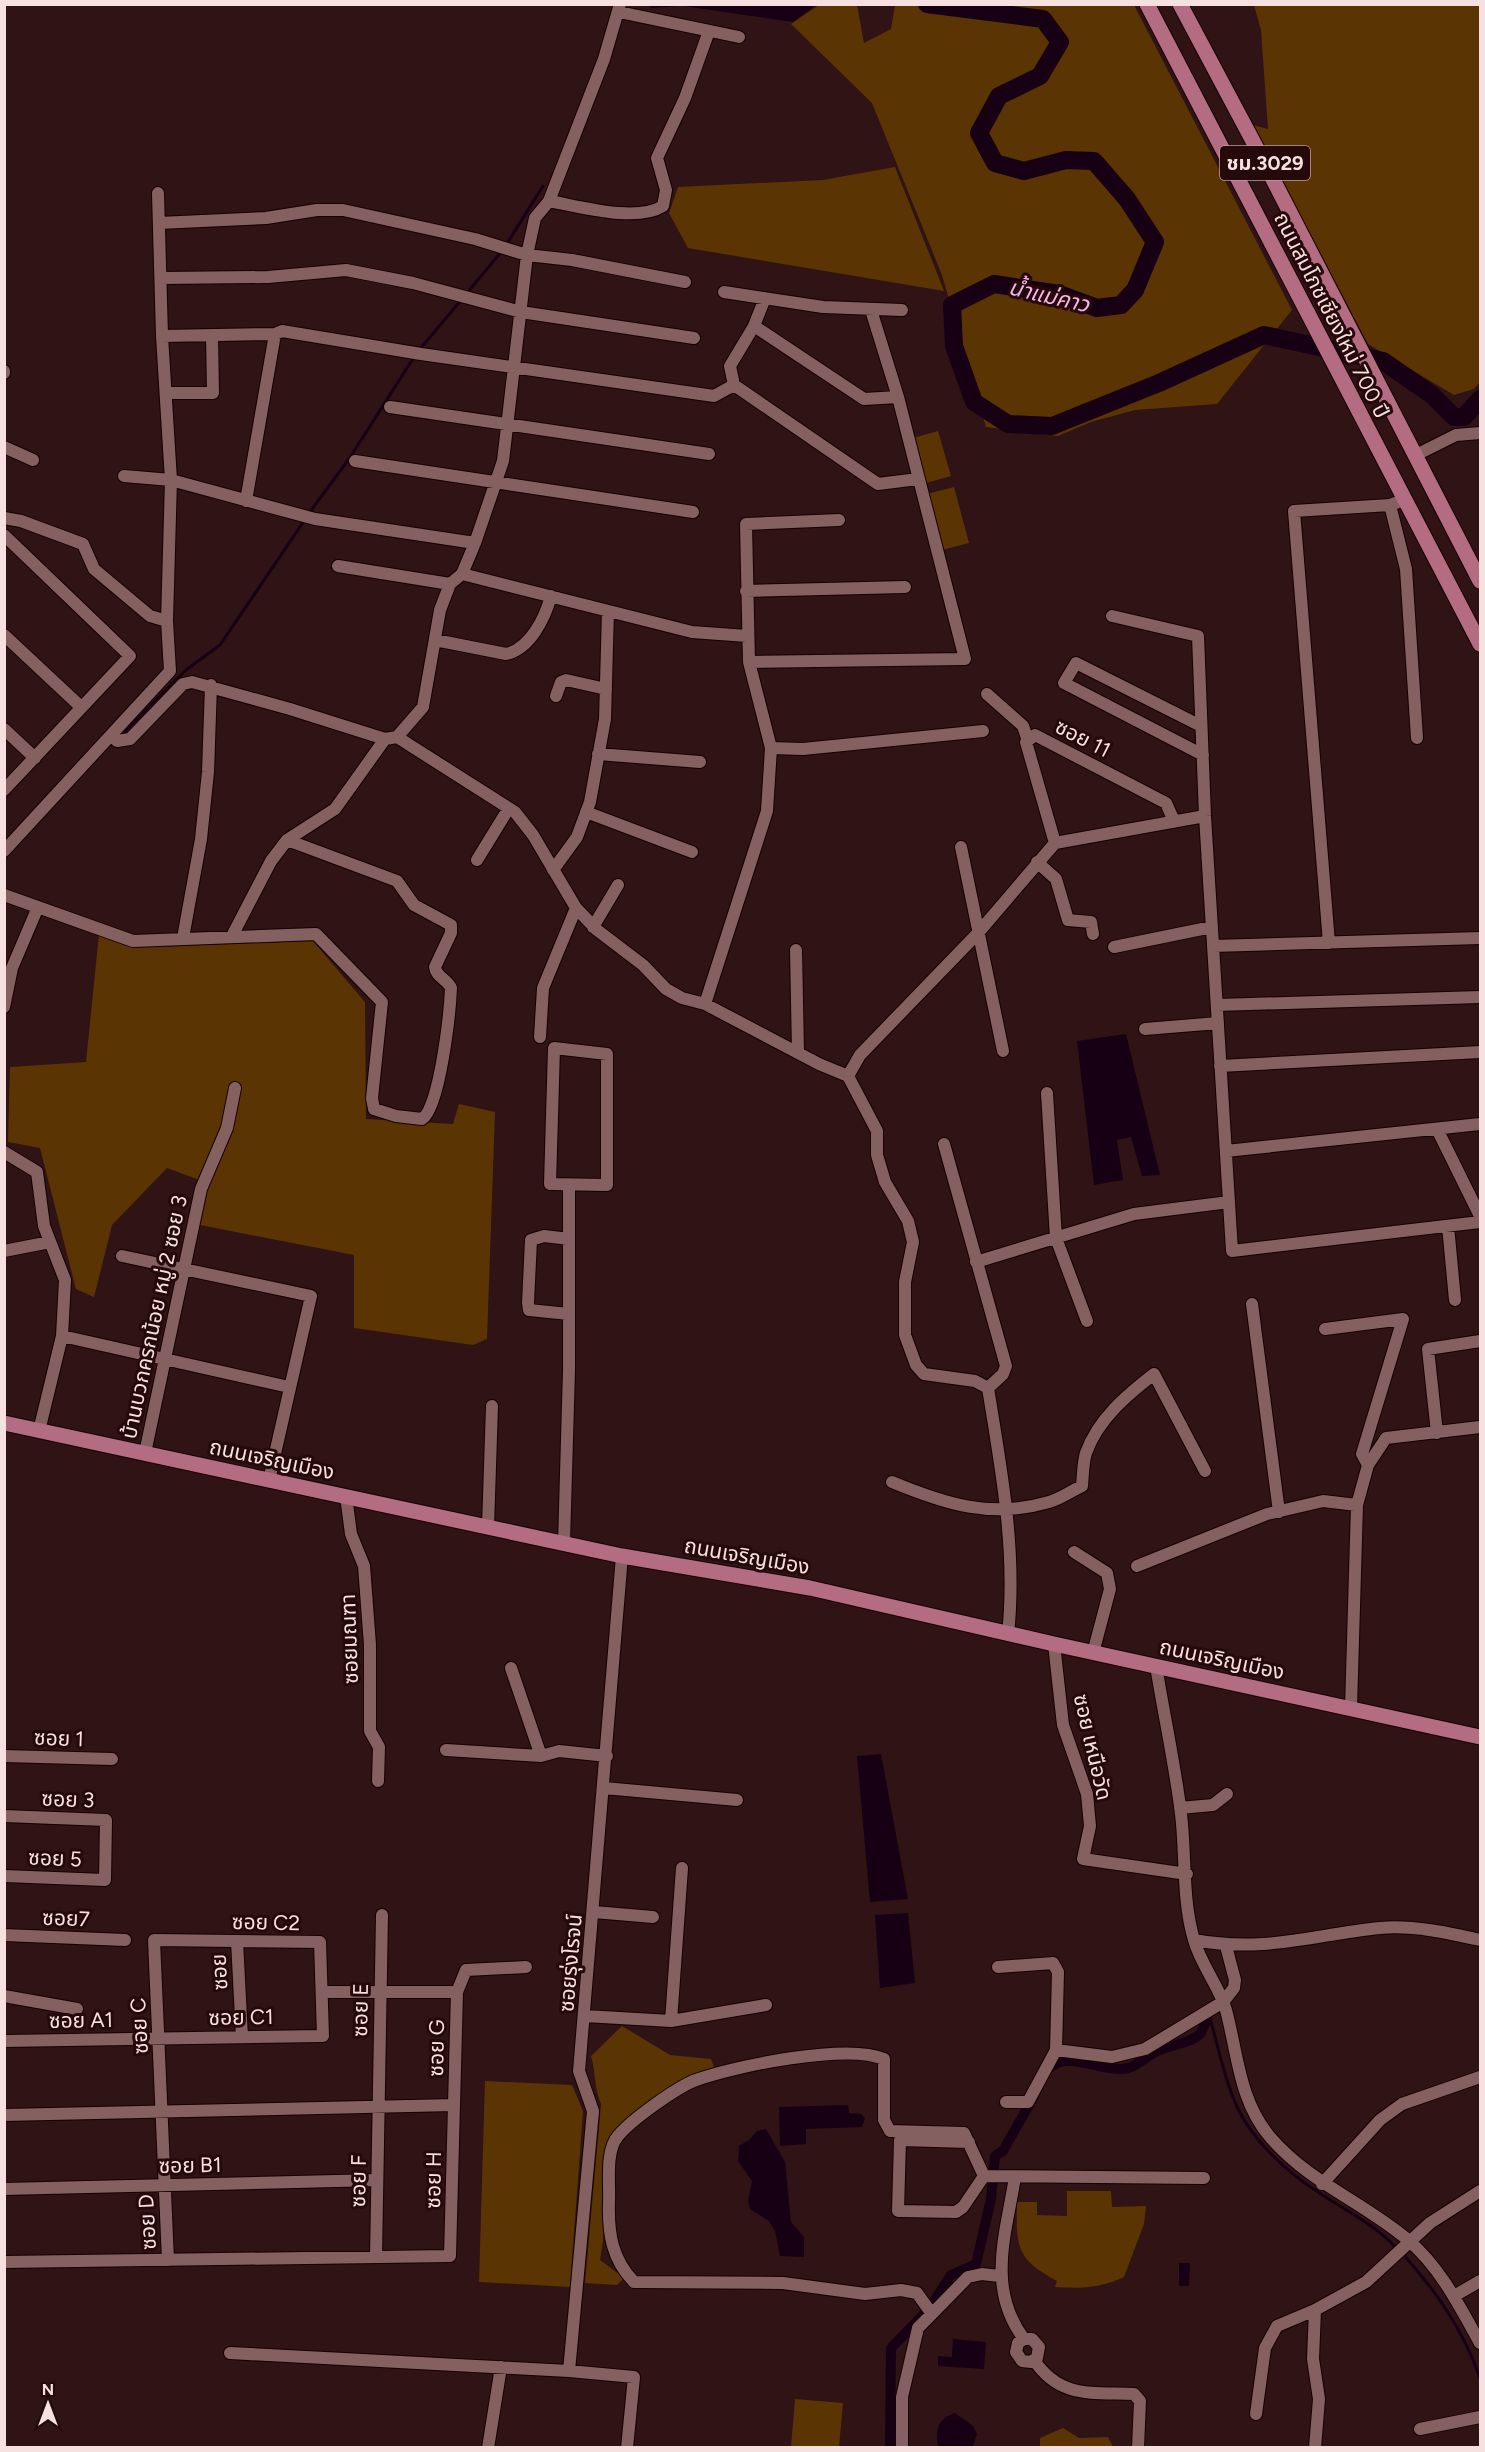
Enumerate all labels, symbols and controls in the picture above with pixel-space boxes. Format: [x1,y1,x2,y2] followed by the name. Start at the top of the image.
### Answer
[1220,146,1310,180] road number: ชม.3029
[1269,208,1395,422] street label: ถนนสมโภชเชียงใหม่ 700 ปี
[1006,272,1093,319] water label: น้ำแม่คาว
[1051,714,1115,762] street label: ซอย 11
[116,1193,193,1441] street label: บ้านบวกครกน้อย หมู่ 2 ซอย 3
[207,1434,337,1484] street label: ถนนเจริญเมือง
[682,1533,812,1579] street label: ถนนเจริญเมือง
[335,1594,363,1684] street label: ซอยมณฑา
[1157,1634,1287,1684] street label: ถนนเจริญเมือง
[1069,1692,1117,1802] street label: ซอย เหนือวัด
[34,1725,84,1751] street label: ซอย 1
[41,1786,95,1812] street label: ซอย 3
[28,1845,82,1871] street label: ซอย 5
[42,1905,90,1931] street label: ซอย7
[232,1909,300,1935] street label: ซอย C2
[553,1913,588,2013] street label: ซอยรุ่งโรจน์
[206,1953,232,1991] street label: ซอย
[347,1983,373,2037] street label: ซอย E
[125,1997,153,2055] street label: ซอย C
[208,2004,274,2030] street label: ซอย C1
[49,2007,113,2033] street label: ซอย A1
[423,2019,449,2077] street label: ซอย G
[420,2151,446,2209] street label: ซอย H
[158,2152,222,2178] street label: ซอย B1
[345,2154,371,2208] street label: ซอย F
[133,2193,161,2251] street label: ซอย D
[18,2374,78,2434] north arrow
[42,2380,54,2399] text: N

